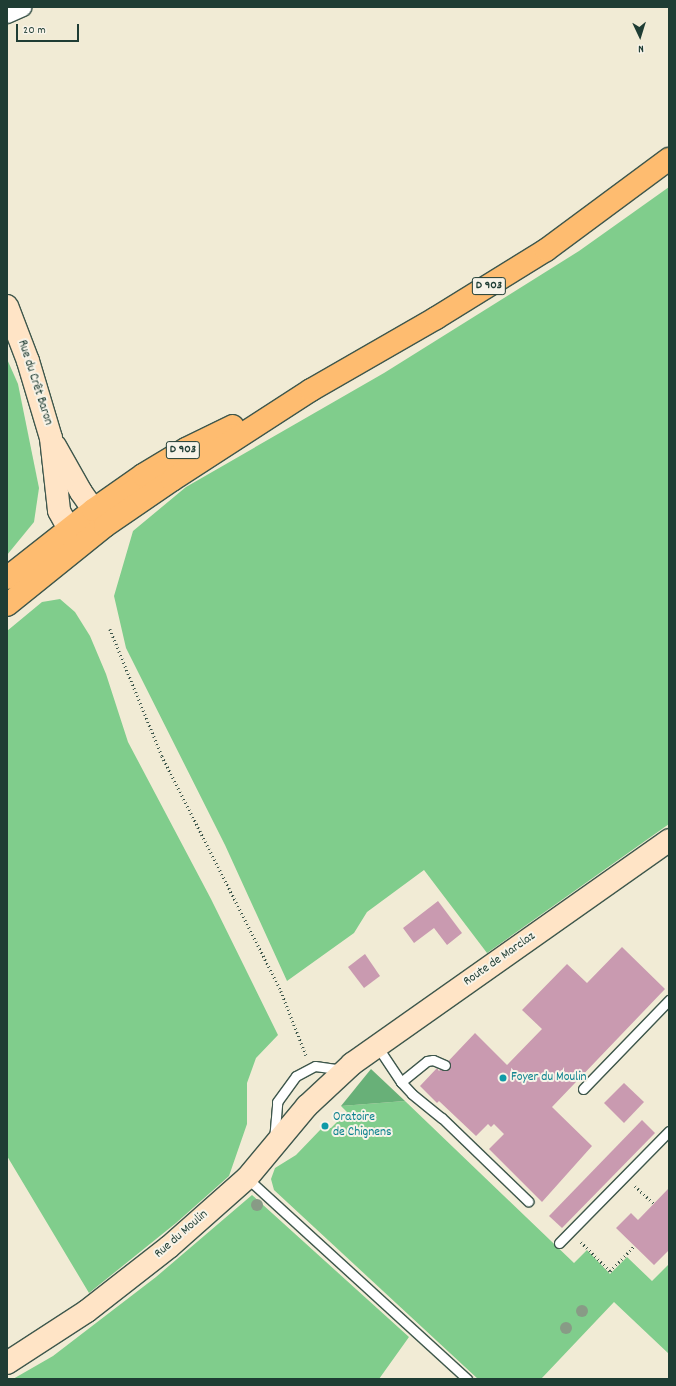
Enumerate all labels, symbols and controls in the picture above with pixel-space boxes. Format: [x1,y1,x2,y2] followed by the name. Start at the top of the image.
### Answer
[18,16,81,42] scale bar
[620,16,660,56] north arrow
[23,22,46,39] text: 20 m
[638,40,644,56] text: N
[471,276,507,296] road number: D 903
[13,338,55,428] street label: Rue du Crêt Baron
[165,440,201,460] road number: D 903
[461,930,539,990] street label: Route de Marclaz
[511,1070,587,1086] place label: Foyer du Moulin
[498,1073,508,1083] marker: Foyer du Moulin
[333,1111,391,1142] place label: Oratoire de Chignens
[320,1121,330,1131] marker: Oratoire de Chignens
[152,1208,212,1262] street label: Rue du Moulin

